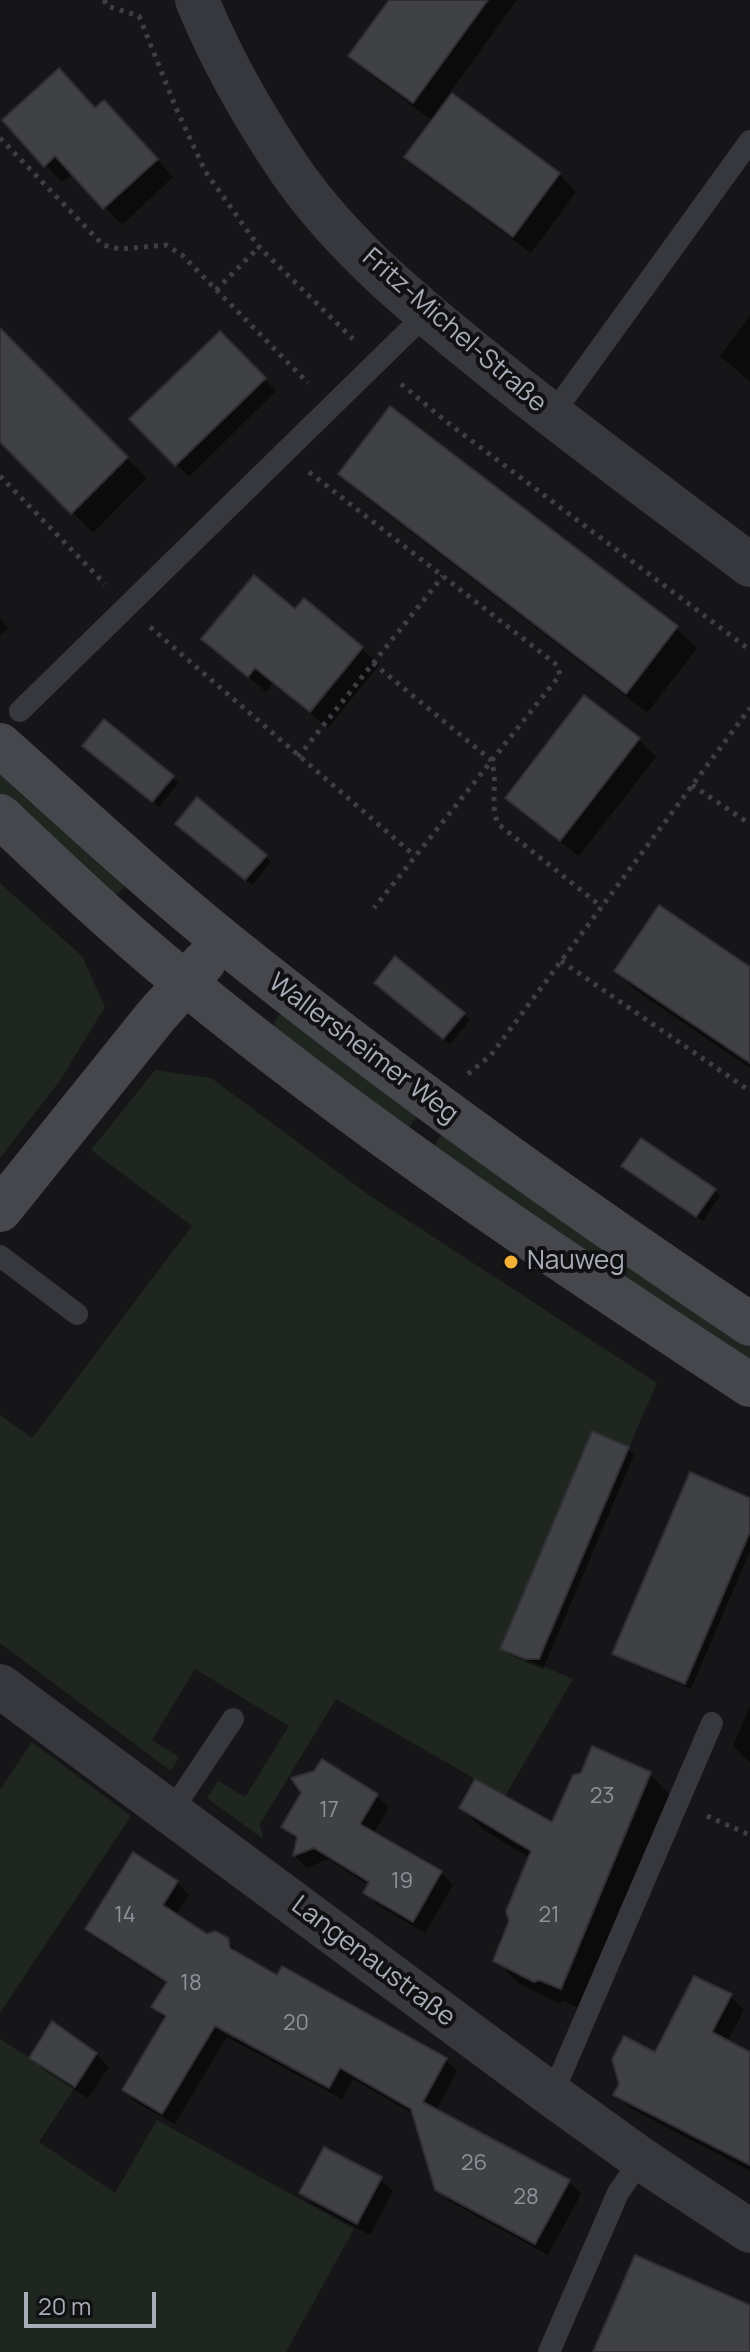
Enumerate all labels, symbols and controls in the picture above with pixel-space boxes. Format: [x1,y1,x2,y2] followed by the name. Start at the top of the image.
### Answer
[355,242,553,420] street label: Fritz-Michel-Straße
[262,968,464,1130] street label: Wallersheimer Weg
[527,1246,625,1278] place label: Nauweg
[502,1253,520,1271] marker: Nauweg
[590,1784,614,1810] house number: 23
[319,1798,339,1824] house number: 17
[391,1869,413,1895] house number: 19
[285,1890,461,2034] street label: Langenaustraße
[114,1903,136,1929] house number: 14
[538,1903,560,1929] house number: 21
[180,1971,202,1997] house number: 18
[283,2011,309,2037] house number: 20
[461,2151,487,2177] house number: 26
[513,2185,539,2211] house number: 28
[28,2276,160,2326] scale bar
[38,2289,91,2322] text: 20 m

